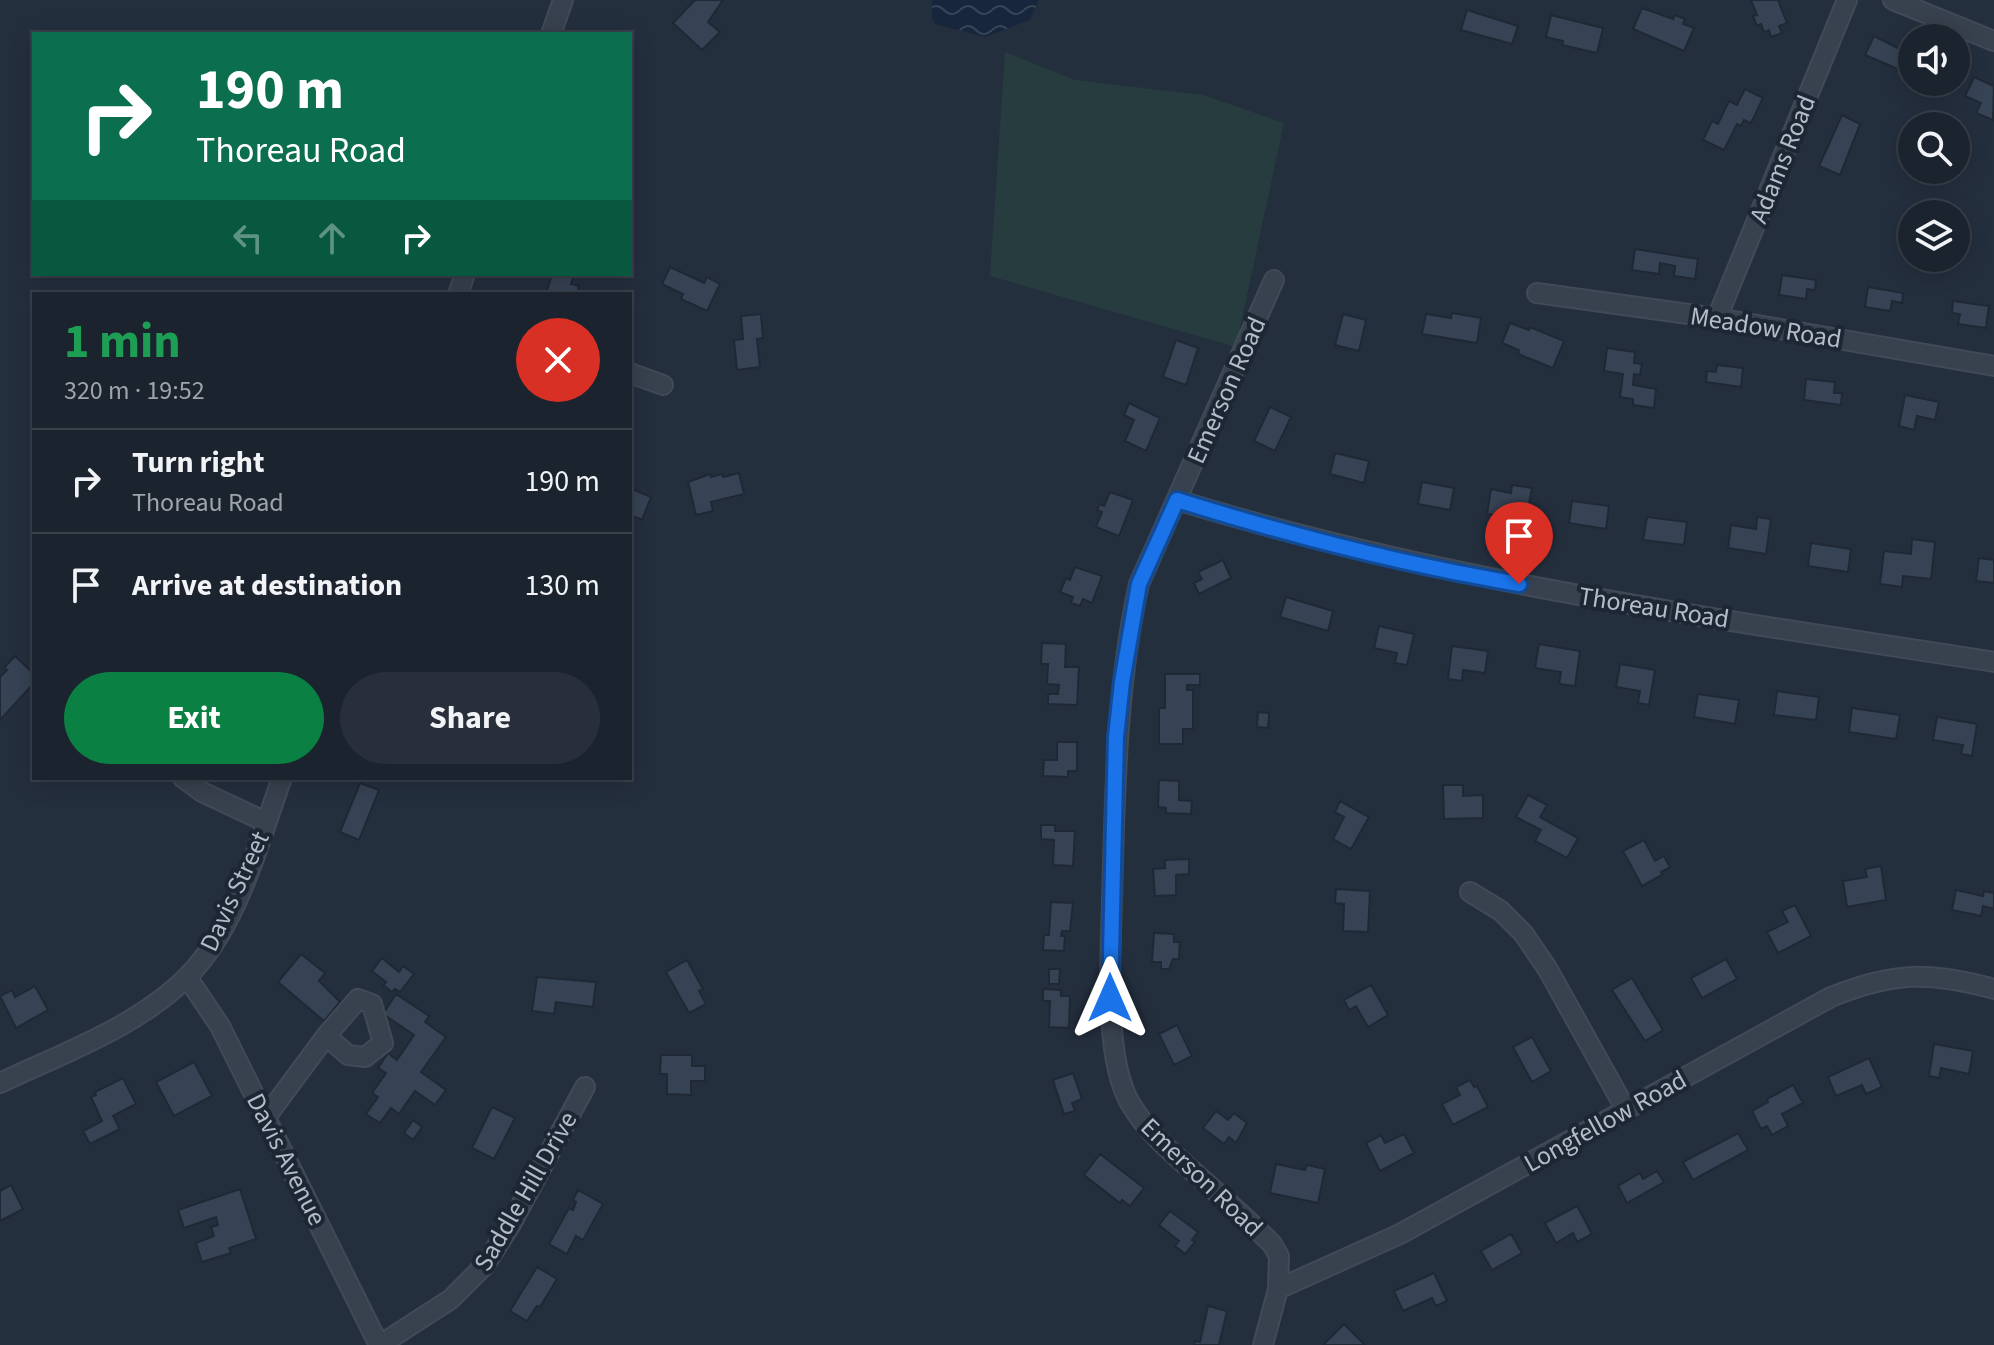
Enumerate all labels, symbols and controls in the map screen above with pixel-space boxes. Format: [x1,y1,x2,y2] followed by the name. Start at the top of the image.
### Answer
[1898,24,1970,272] map controls
[1898,24,1970,96] button: sound
[196,51,344,130] text: 190 m
[64,64,168,168] icon: right
[1740,90,1825,229] street label: Adams Road
[1898,112,1970,184] button: search
[196,125,406,176] text: Thoreau Road
[1898,200,1970,272] button: layers
[226,216,270,260] icon: left
[310,216,354,260] icon: ahead
[394,216,438,260] icon: right
[1688,297,1844,358] street label: Meadow Road
[64,308,181,376] text: 1 min
[1178,311,1275,470] street label: Emerson Road
[516,318,600,402] button: close
[64,372,205,409] text: 320 m · 19:52
[132,441,264,484] text: Turn right
[64,459,108,503] icon: right
[524,460,600,503] text: 190 m
[132,484,284,521] text: Thoreau Road
[1485,502,1553,584] pin
[1497,514,1541,558] icon: arrive
[64,563,108,607] icon: arrive
[132,564,402,607] text: Arrive at destination
[524,564,600,607] text: 130 m
[1576,577,1732,638] street label: Thoreau Road
[64,672,324,764] button: Exit
[340,672,600,764] button: Share
[190,825,279,957] street label: Davis Street
[1068,956,1152,1040] position arrow
[1517,1061,1693,1181] street label: Longfellow Road
[237,1087,336,1232] street label: Davis Avenue
[465,1105,586,1278] street label: Saddle Hill Drive
[1132,1109,1271,1245] street label: Emerson Road

